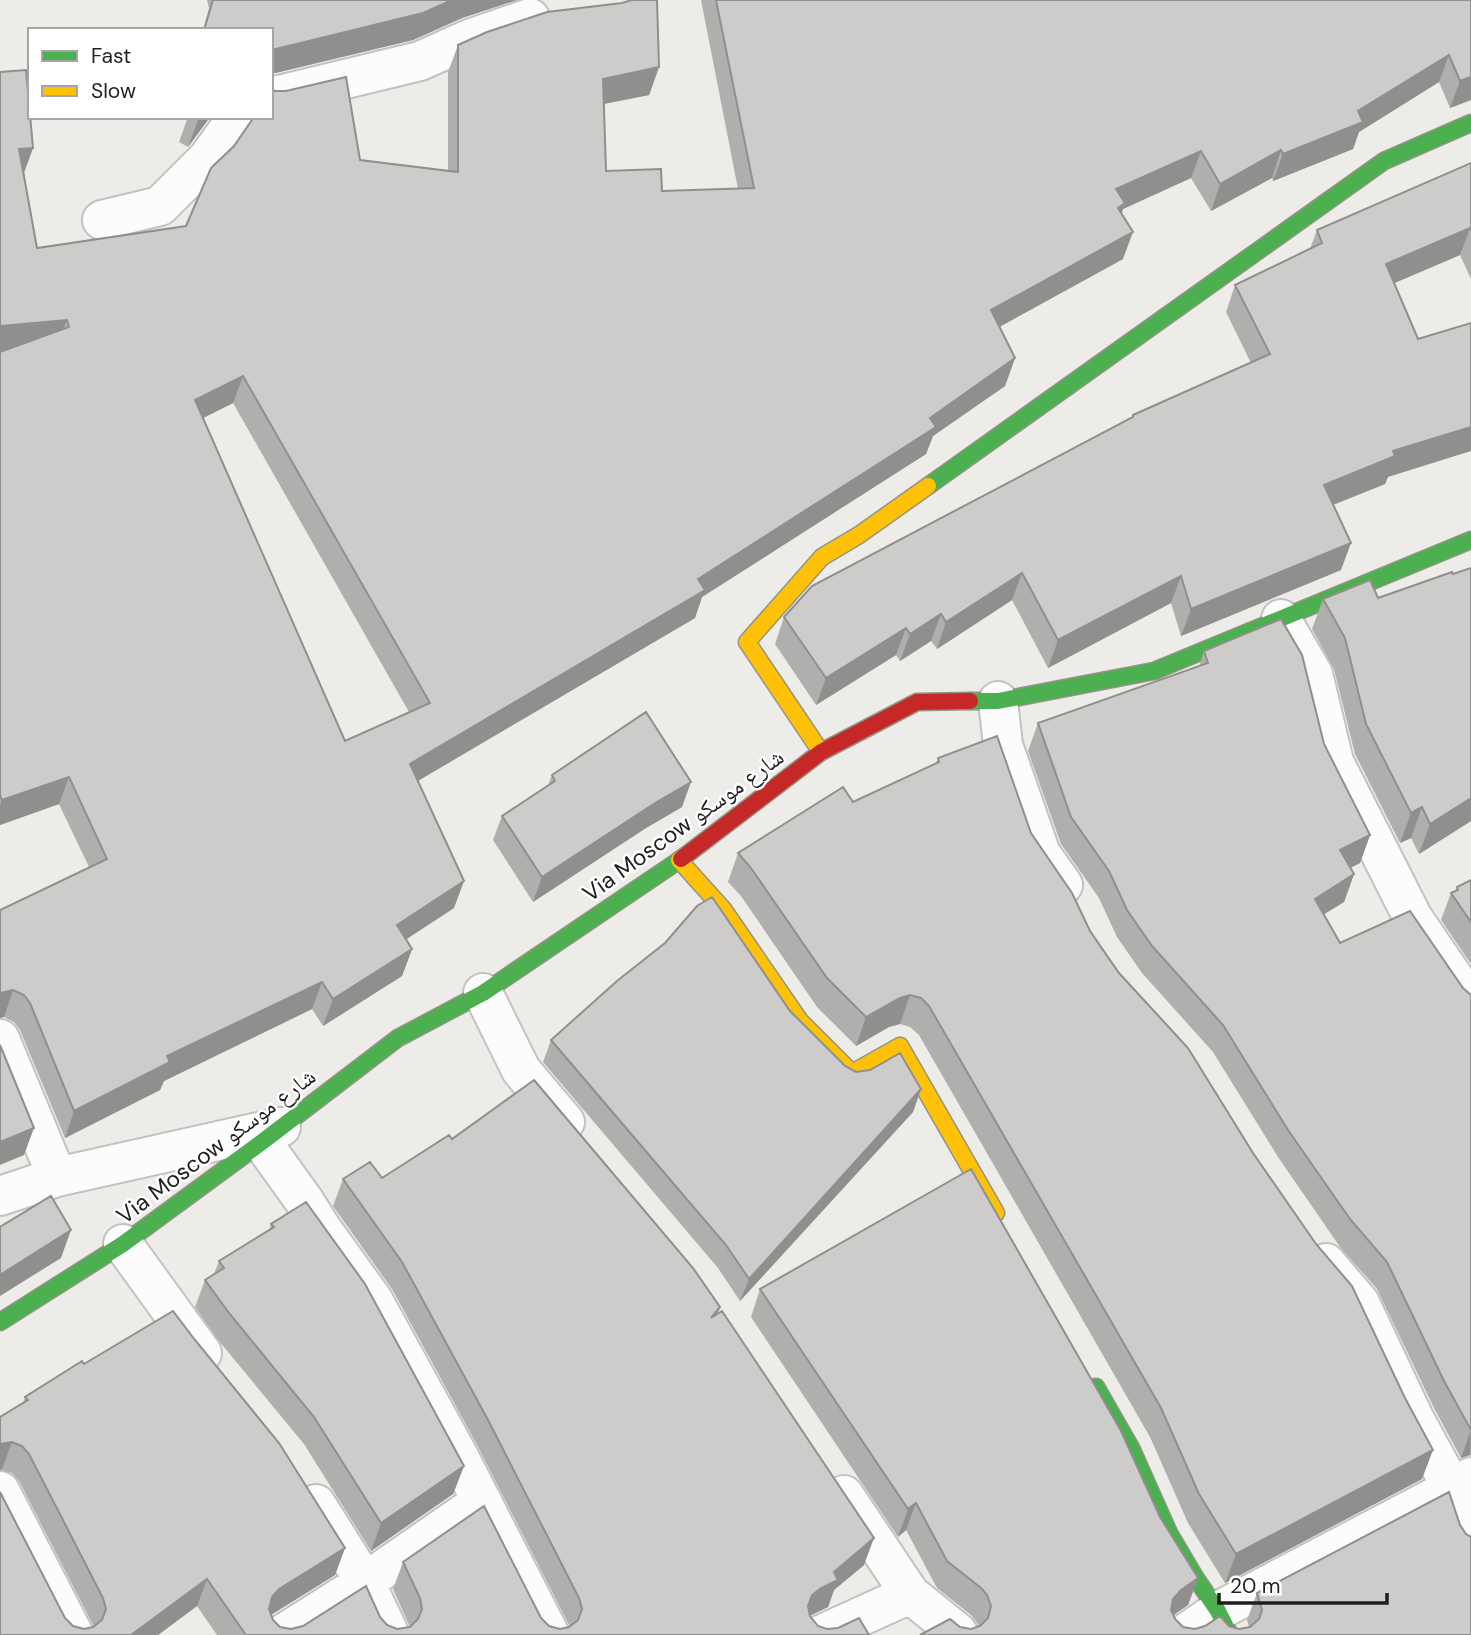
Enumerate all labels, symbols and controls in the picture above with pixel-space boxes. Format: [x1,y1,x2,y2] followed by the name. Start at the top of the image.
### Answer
[28,28,273,119] legend
[91,42,131,70] text: Fast
[91,77,136,105] text: Slow
[576,742,790,908] street label: Via Moscow شارع موسكو
[110,1061,322,1231] street label: Via Moscow شارع موسكو
[1219,1562,1387,1606] scale bar
[1230,1572,1281,1600] text: 20 m

